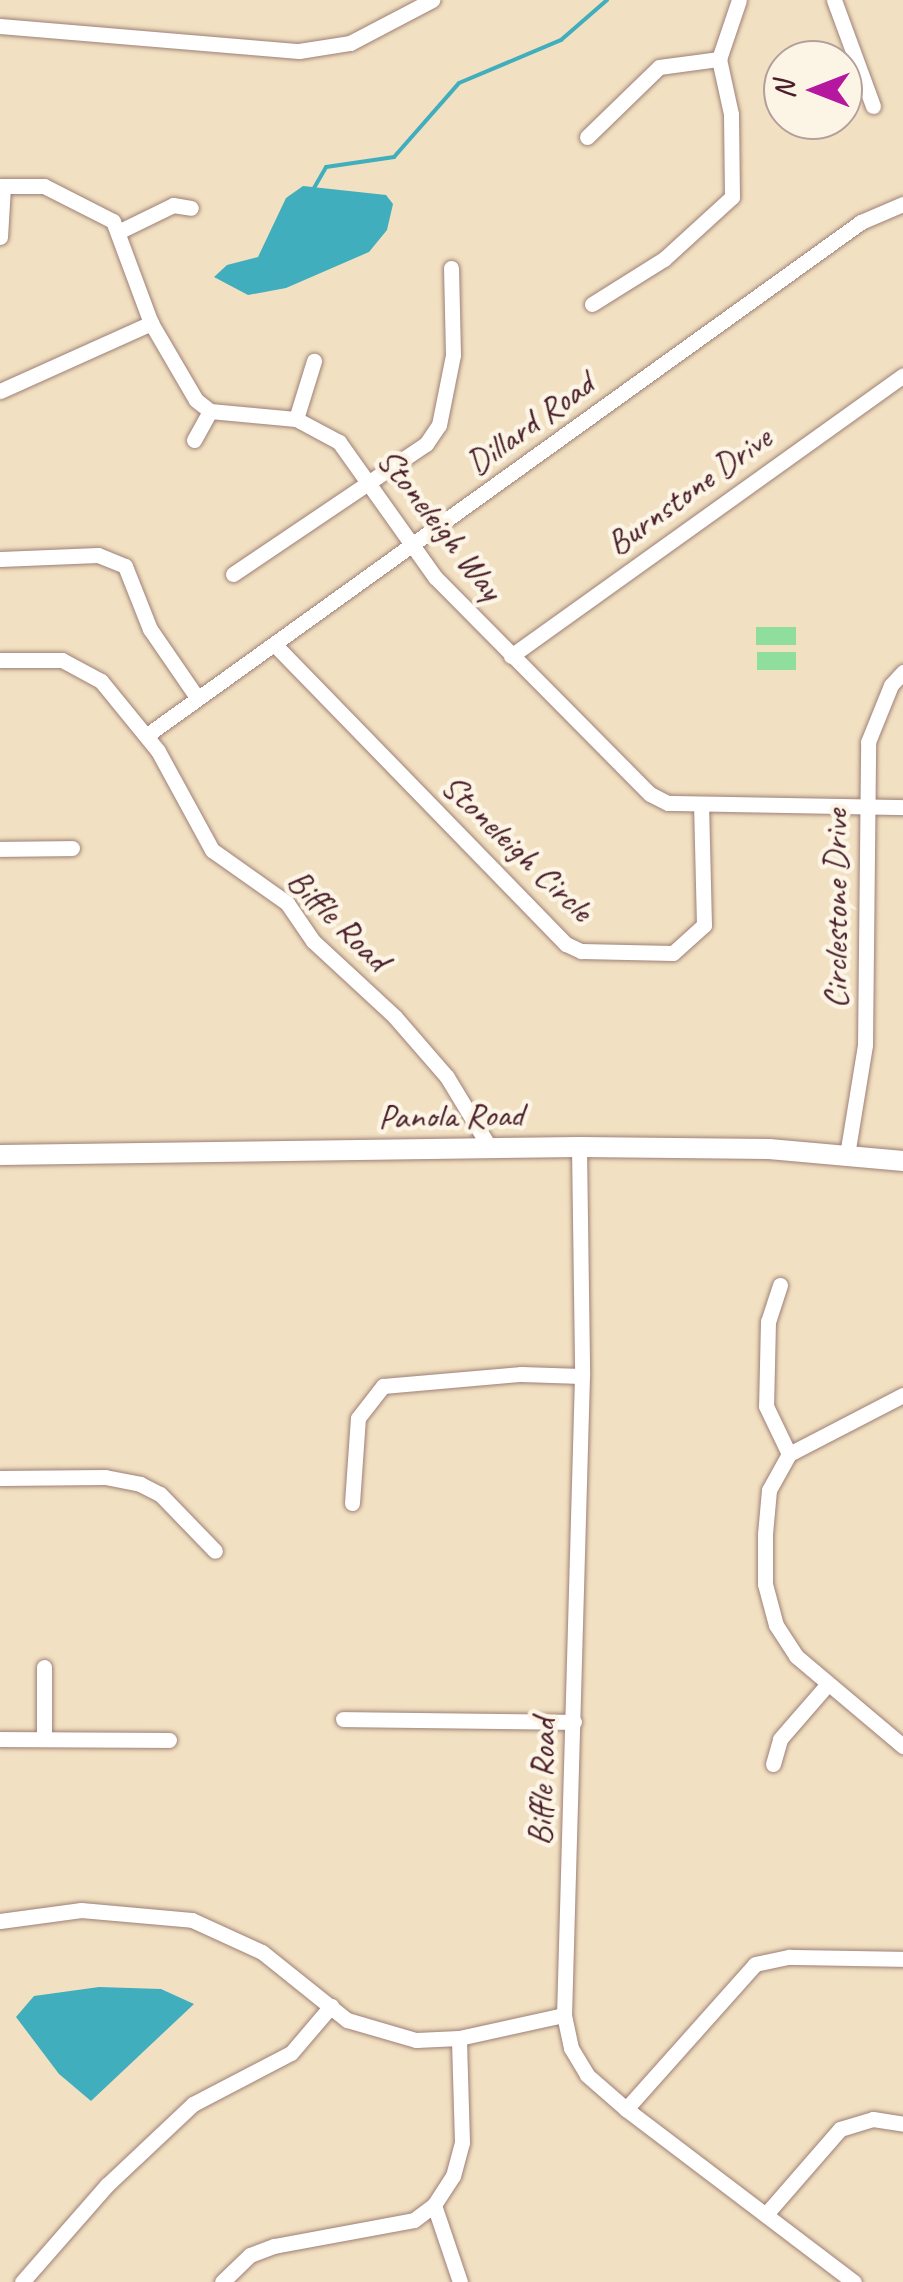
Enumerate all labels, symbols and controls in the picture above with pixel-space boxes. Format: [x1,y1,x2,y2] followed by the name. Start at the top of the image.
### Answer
[763,40,863,140] north arrow
[767,81,802,99] text: N
[458,364,602,484] street label: Dillard Road
[598,417,780,565] street label: Burnstone Drive
[368,440,512,608] street label: Stoneleigh Way
[432,765,602,931] street label: Stoneleigh Circle
[815,809,857,1009] street label: Circlestone Drive
[278,860,398,980] street label: Biffle Road
[378,1094,524,1138] street label: Panola Road
[519,1718,565,1846] street label: Biffle Road

